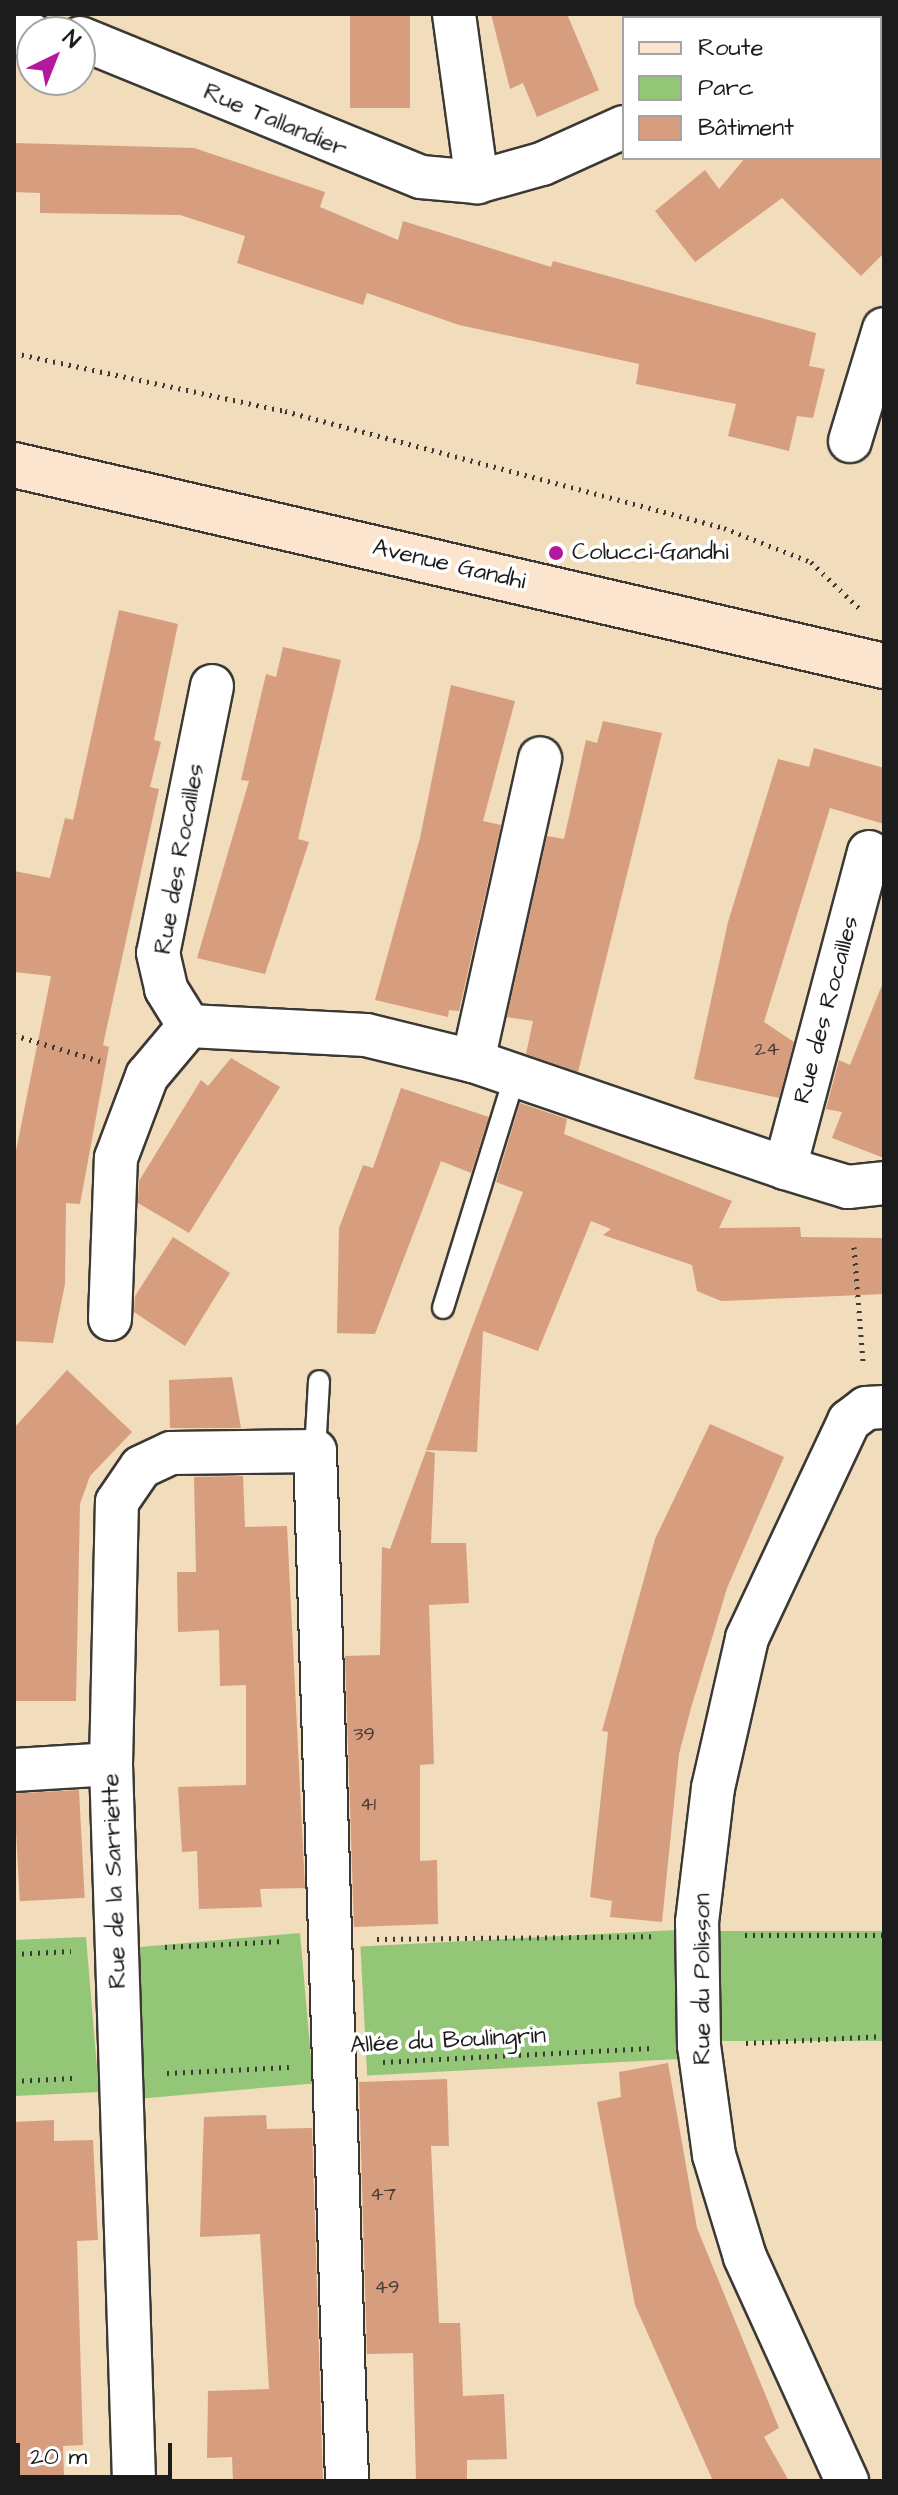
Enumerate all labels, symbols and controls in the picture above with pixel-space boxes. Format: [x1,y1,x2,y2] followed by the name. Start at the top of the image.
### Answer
[16,16,96,96] north arrow
[622,16,882,160] legend
[56,23,87,56] text: N
[698,31,763,65] text: Route
[698,71,754,105] text: Parc
[199,78,351,164] street label: Rue Tallandier
[698,111,794,145] text: Bâtiment
[370,533,528,597] street label: Avenue Gandhi
[572,539,729,567] place label: Colucci-Gandhi
[547,544,565,562] marker: Colucci-Gandhi
[149,761,211,957] street label: Rue des Rocailles
[788,913,866,1107] street label: Rue des Rocailles
[754,1037,780,1061] house number: 24
[353,1722,375,1746] house number: 39
[97,1773,133,1989] street label: Rue de la Sarriette
[360,1792,376,1816] house number: 41
[689,1893,717,2065] street label: Rue du Polisson
[349,2021,547,2061] street label: Allée du Boulingrin
[370,2182,396,2206] house number: 47
[374,2275,400,2299] house number: 49
[20,2427,176,2477] scale bar
[30,2440,87,2474] text: 20 m

